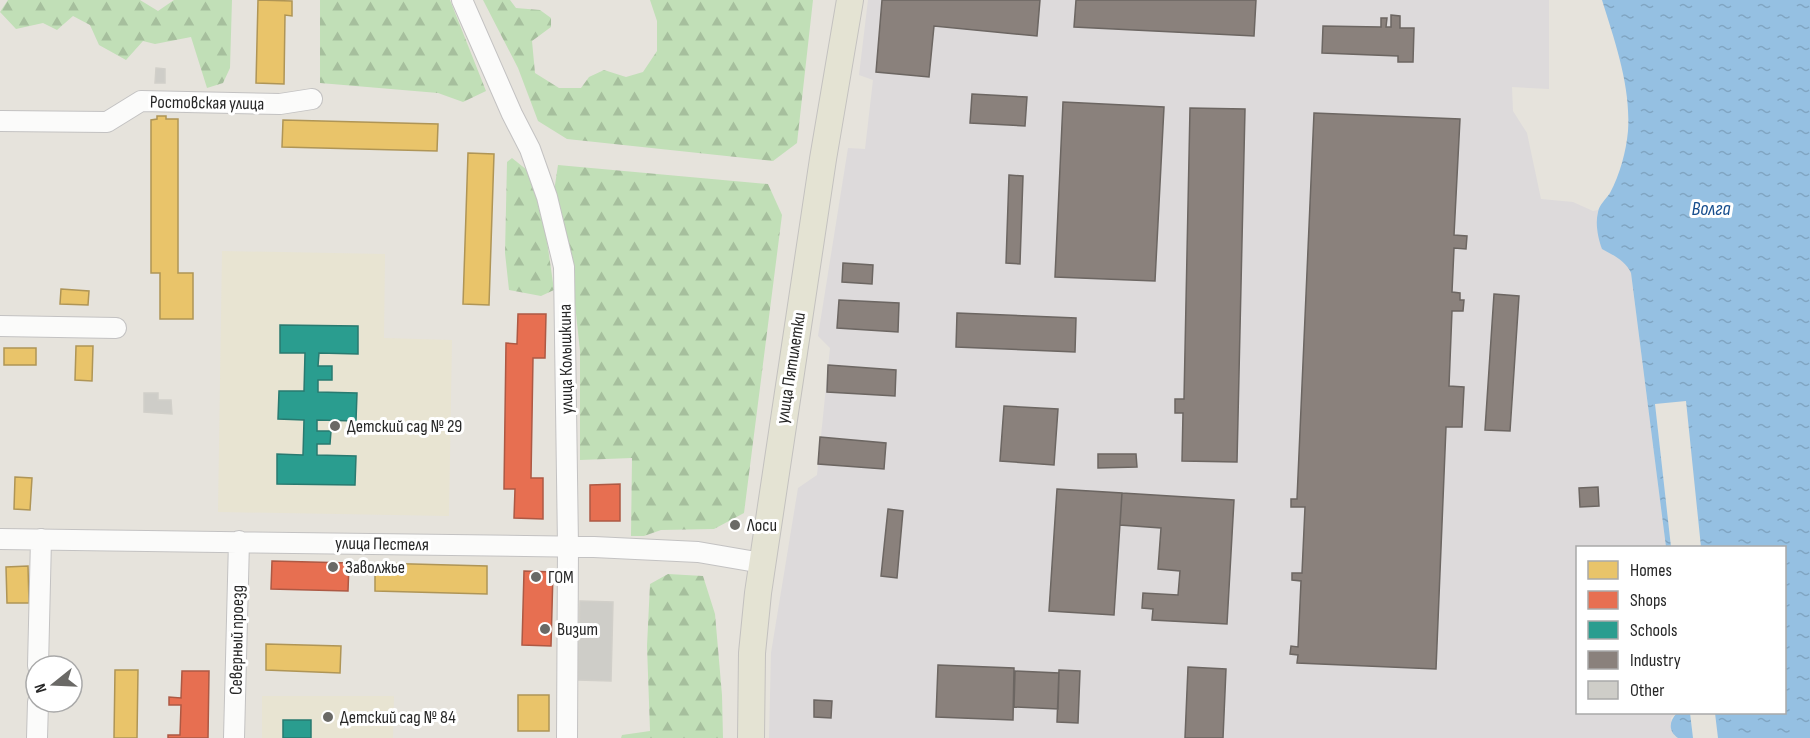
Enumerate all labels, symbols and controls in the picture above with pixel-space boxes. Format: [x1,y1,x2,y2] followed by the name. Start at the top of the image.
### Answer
[150,92,265,114] street label: Ростовская улица
[1691,197,1731,221] water label: Волга
[555,304,577,414] street label: улица Колышкина
[772,311,810,425] street label: улица Пятилетки
[347,416,462,437] place label: Детский сад № 29
[328,419,342,433] marker: Детский сад № 29
[746,515,777,536] place label: Лоси
[728,518,742,532] marker: Лоси
[335,533,429,555] street label: улица Пестеля
[1576,546,1786,714] legend
[345,557,405,578] place label: Заволжье
[326,560,340,574] marker: Заволжье
[1630,560,1672,581] text: Homes
[548,567,574,588] place label: ГОМ
[529,570,543,584] marker: ГОМ
[226,585,248,695] street label: Северный проезд
[1630,590,1667,611] text: Shops
[557,619,598,640] place label: Визит
[1630,620,1677,641] text: Schools
[538,622,552,636] marker: Визит
[1630,650,1681,671] text: Industry
[24,654,84,714] north arrow
[1630,680,1664,701] text: Other
[31,681,52,695] text: N
[340,707,456,728] place label: Детский сад № 84
[321,710,335,724] marker: Детский сад № 84

